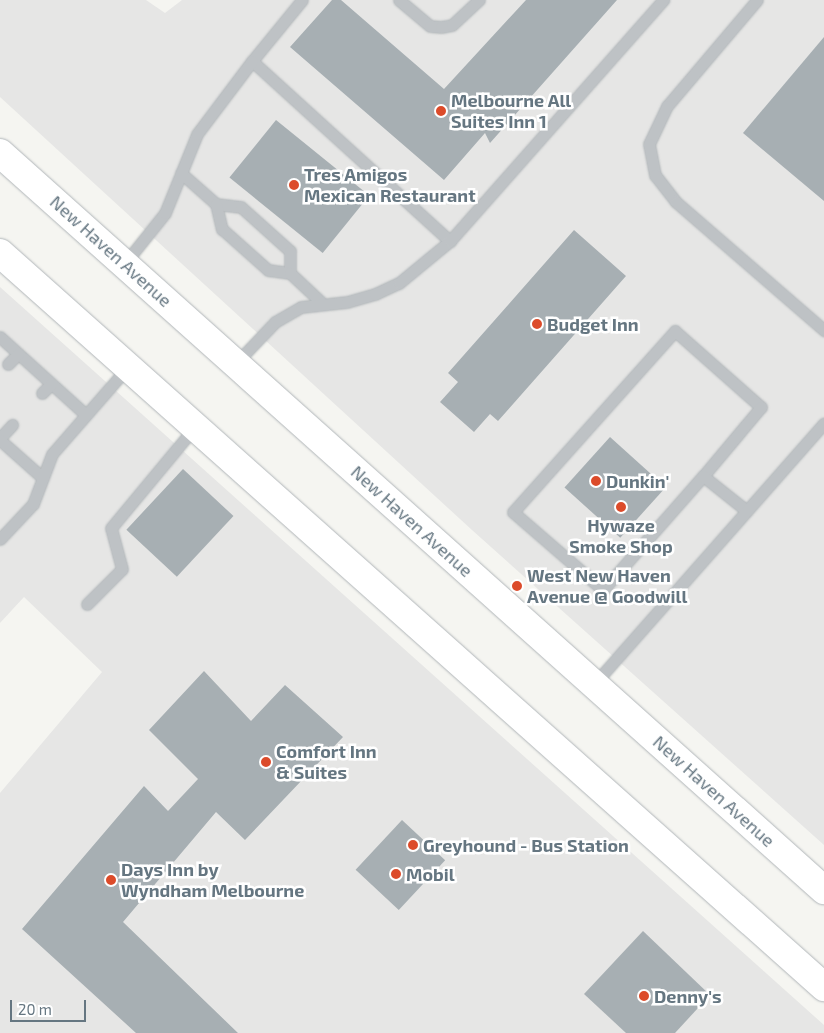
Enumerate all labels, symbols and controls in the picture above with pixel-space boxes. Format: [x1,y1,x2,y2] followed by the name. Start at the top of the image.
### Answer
[451,90,572,132] place label: Melbourne All Suites Inn 1
[435,105,447,117] marker: Melbourne All Suites Inn 1
[304,164,476,206] place label: Tres Amigos Mexican Restaurant
[288,179,300,191] marker: Tres Amigos Mexican Restaurant
[45,190,177,312] street label: New Haven Avenue
[547,313,639,335] place label: Budget Inn
[531,318,543,330] marker: Budget Inn
[346,460,478,582] street label: New Haven Avenue
[606,470,669,492] place label: Dunkin'
[590,475,602,487] marker: Dunkin'
[615,501,627,513] marker: Hywaze Smoke Shop
[569,515,673,558] place label: Hywaze Smoke Shop
[527,565,687,608] place label: West New Haven Avenue @ Goodwill
[511,580,523,592] marker: West New Haven Avenue @ Goodwill
[648,730,780,852] street label: New Haven Avenue
[276,741,377,784] place label: Comfort Inn & Suites
[260,756,272,768] marker: Comfort Inn & Suites
[423,834,629,856] place label: Greyhound - Bus Station
[407,839,419,851] marker: Greyhound - Bus Station
[121,859,304,902] place label: Days Inn by Wyndham Melbourne
[406,863,455,885] place label: Mobil
[390,868,402,880] marker: Mobil
[105,874,117,886] marker: Days Inn by Wyndham Melbourne
[654,985,722,1007] place label: Denny's
[12,990,89,1022] scale bar
[638,990,650,1002] marker: Denny's
[18,1000,52,1018] text: 20 m

